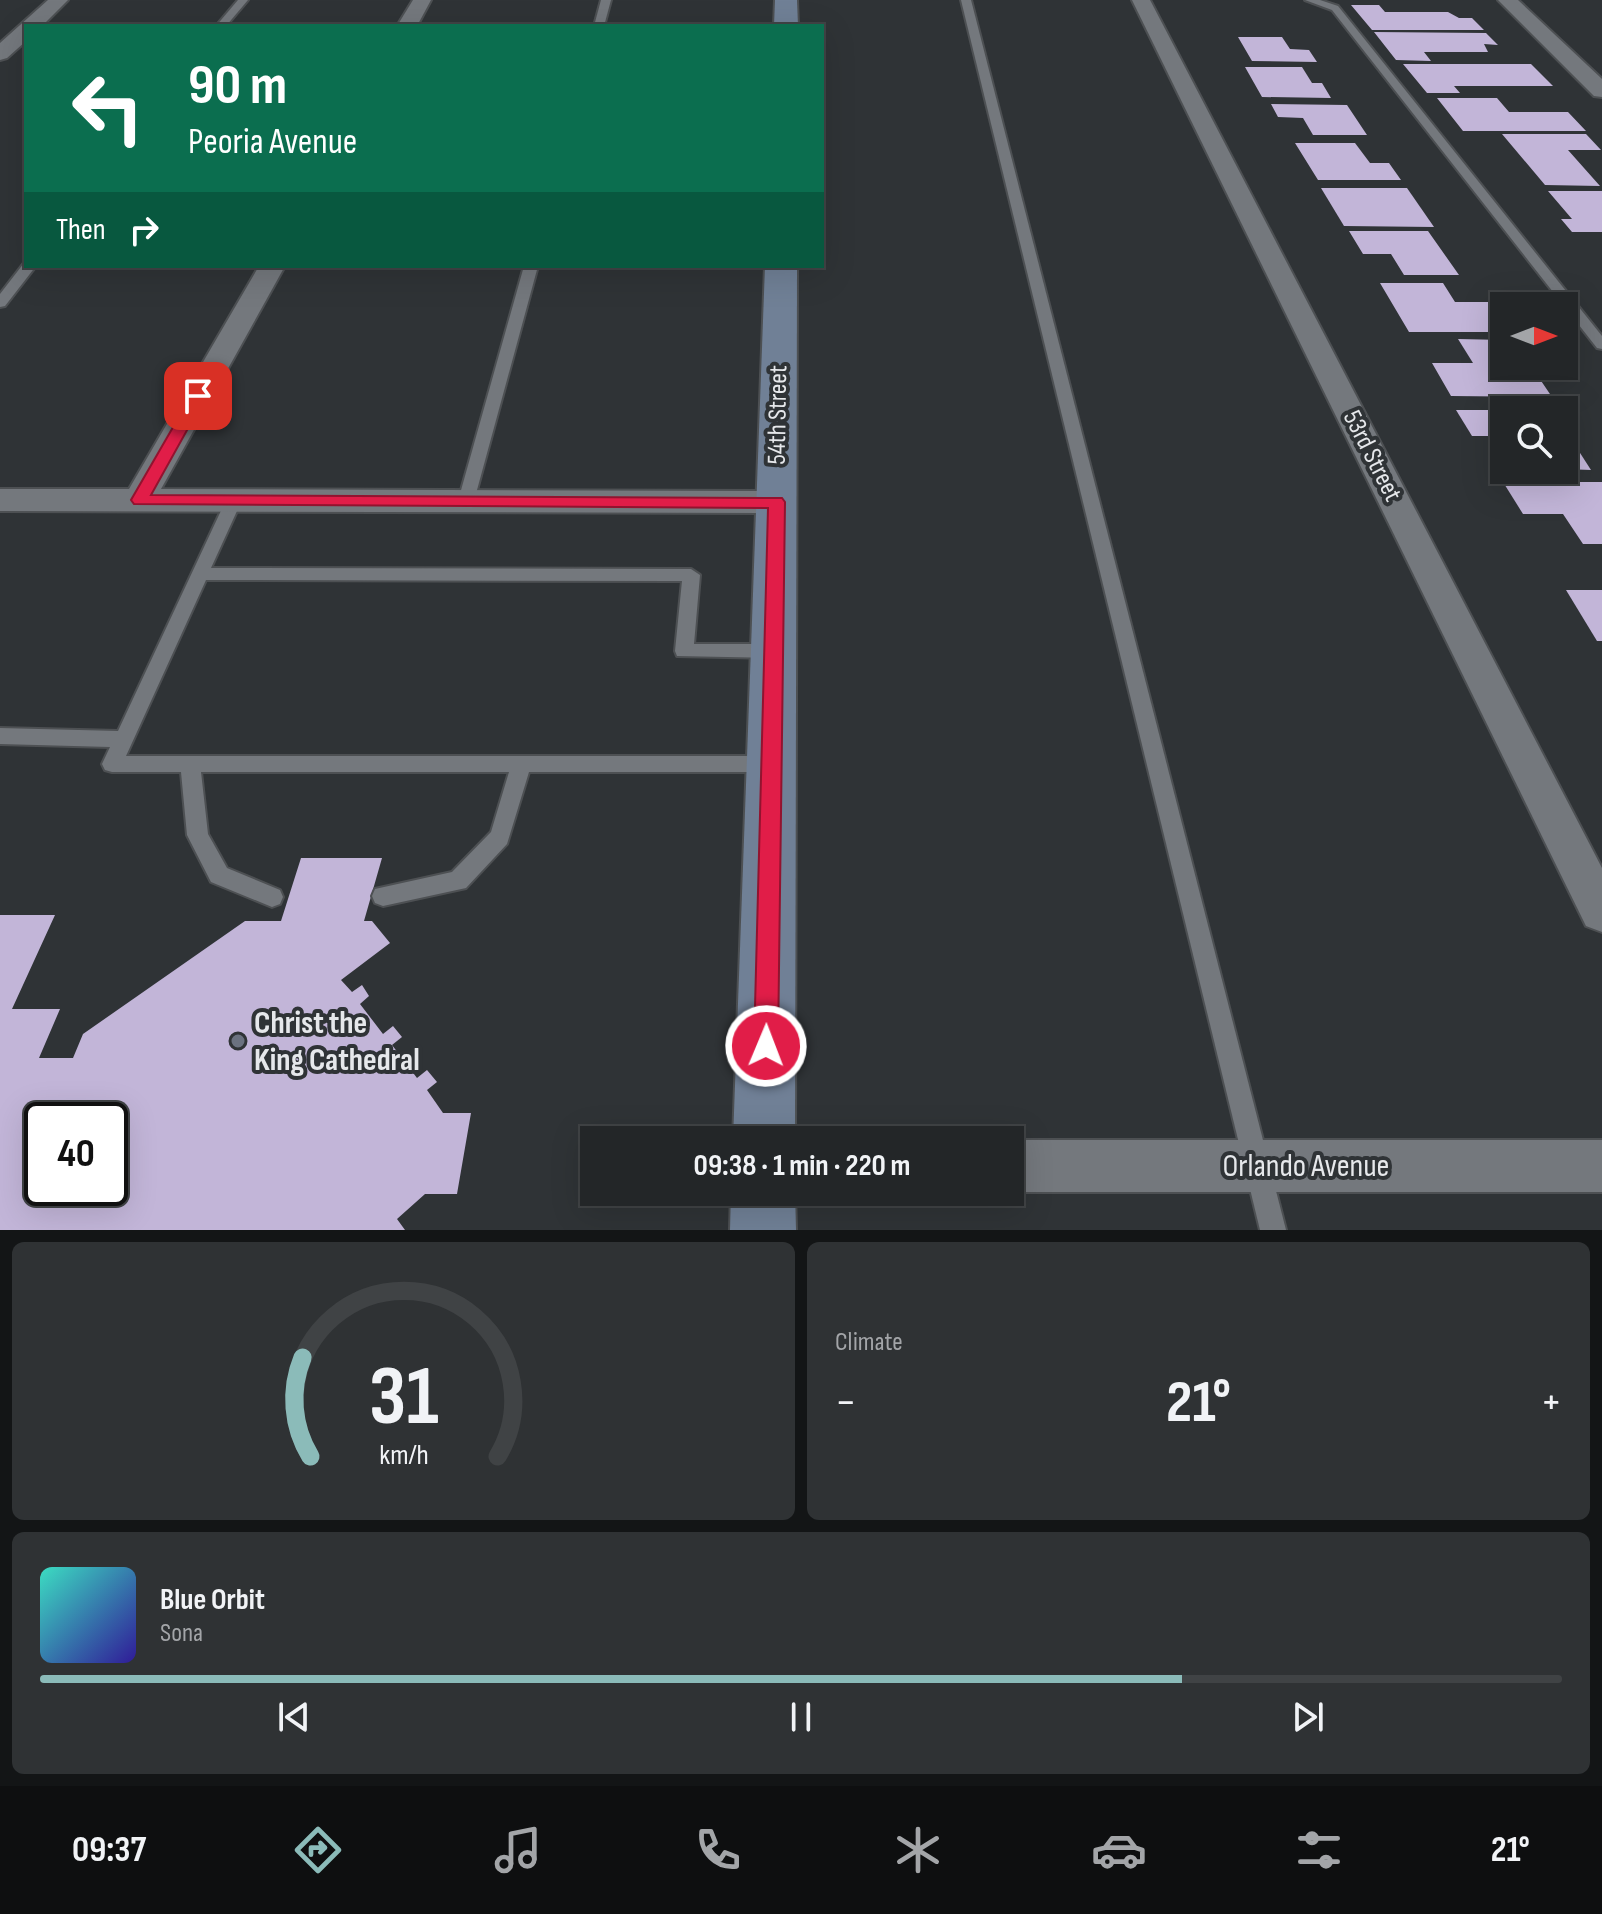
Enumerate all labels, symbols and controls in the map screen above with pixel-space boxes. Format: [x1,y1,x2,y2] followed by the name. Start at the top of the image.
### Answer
[188,53,287,120] text: 90 m
[56,56,160,160] icon: left
[188,121,357,164] text: Peoria Avenue
[122,208,166,252] icon: right
[56,212,106,248] text: Then
[1490,292,1578,380] north arrow
[1490,292,1578,484] map controls
[164,362,232,430] pin
[762,365,794,465] street label: 54th Street
[176,374,220,418] icon: arrive
[1490,396,1578,484] button: search
[1336,405,1408,507] street label: 53rd Street
[254,1004,420,1080] place label: Christ the King Cathedral
[724,1004,808,1088] position arrow
[229,1032,247,1050] marker: Christ the King Cathedral
[24,1102,128,1206] speed limit sign: 40
[1223,1147,1389,1186] street label: Orlando Avenue
[694,1148,910,1184] text: 09:38 · 1 min · 220 m
[835,1327,903,1358] text: Climate
[369,1348,438,1448] text: 31
[1166,1367,1231,1439] text: 21°
[835,1376,857,1429] text: −
[1540,1376,1562,1429] text: +
[379,1438,428,1473] text: km/h
[160,1582,265,1618] text: Blue Orbit
[160,1618,203,1649] text: Sona
[272,1695,316,1739] icon: previous
[779,1695,823,1739] icon: pause
[1286,1695,1330,1739] icon: next
[290,1822,346,1878] icon: directions
[490,1822,546,1878] icon: music
[690,1822,746,1878] icon: phone
[890,1822,946,1878] icon: climate
[1091,1822,1147,1878] icon: car
[1291,1822,1347,1878] icon: filters
[72,1829,146,1872] text: 09:37
[1491,1829,1530,1872] text: 21°

